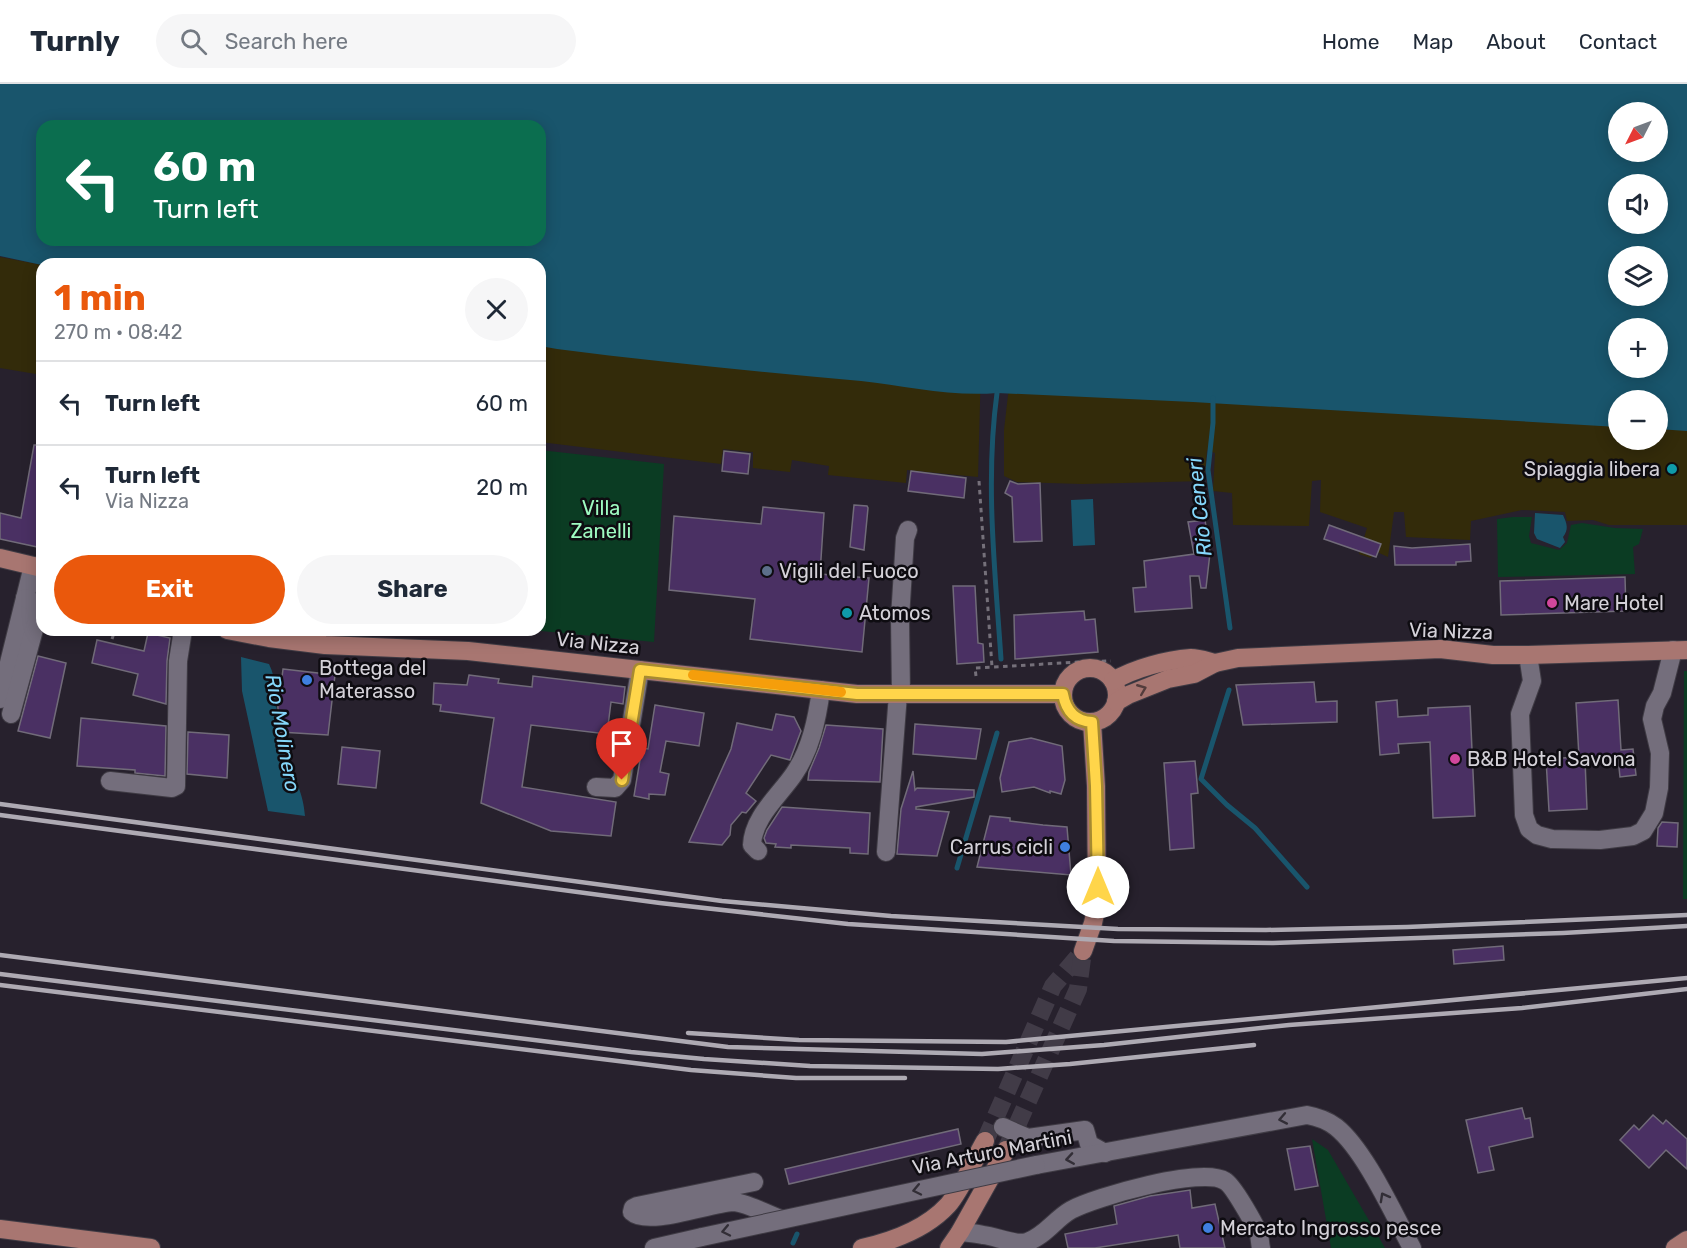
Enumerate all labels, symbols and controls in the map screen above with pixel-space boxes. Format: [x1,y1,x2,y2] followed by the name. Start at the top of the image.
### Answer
[156,14,576,68] search box
[30,25,120,58] text: Turnly
[177,25,210,58] icon: search
[225,28,348,55] text: Search here
[1322,29,1379,54] text: Home
[1412,29,1453,54] text: Map
[1486,29,1546,54] text: About
[1579,29,1657,54] text: Contact
[1608,102,1668,162] north arrow
[1608,102,1668,450] map controls
[153,142,256,192] text: 60 m
[54,144,132,222] icon: left
[1608,174,1668,234] button: sound
[153,193,258,225] text: Turn left
[1608,246,1668,306] button: layers
[54,276,146,319] text: 1 min
[465,278,528,341] button: close
[1608,318,1668,378] button: +
[54,320,182,344] text: 270 m · 08:42
[54,387,87,420] icon: left
[105,390,200,417] text: Turn left
[476,390,528,417] text: 60 m
[1608,390,1668,450] button: −
[1181,455,1217,558] water label: Rio Ceneri
[1524,457,1660,481] place label: Spiaggia libera
[105,462,200,489] text: Turn left
[1665,462,1679,476] marker: Spiaggia libera
[54,471,87,504] icon: left
[476,474,528,501] text: 20 m
[105,489,189,513] text: Via Nizza
[571,496,631,543] park label: Villa Zanelli
[54,555,285,624] button: Exit
[297,555,528,624] button: Share
[779,559,919,583] place label: Vigili del Fuoco
[760,564,774,578] marker: Vigili del Fuoco
[1564,591,1664,615] place label: Mare Hotel
[1545,596,1559,610] marker: Mare Hotel
[859,601,931,625] place label: Atomos
[840,606,854,620] marker: Atomos
[1409,618,1493,644] street label: Via Nizza
[555,627,641,659] street label: Via Nizza
[319,656,426,703] place label: Bottega del Materasso
[260,672,306,794] water label: Rio Molinero
[300,673,314,687] marker: Bottega del Materasso
[1135,684,1146,696] one-way arrow
[596,718,647,780] pin
[605,727,638,760] icon: arrive
[1467,747,1636,771] place label: B&B Hotel Savona
[1448,752,1462,766] marker: B&B Hotel Savona
[950,835,1053,859] place label: Carrus cicli
[1058,840,1072,854] marker: Carrus cicli
[1066,855,1130,919] position arrow
[1278,1113,1288,1125] one-way arrow
[910,1125,1074,1179] street label: Via Arturo Martini
[1066,1152,1076,1165] one-way arrow
[912,1183,922,1196] one-way arrow
[1380,1193,1391,1203] one-way arrow
[1220,1216,1441,1240] place label: Mercato Ingrosso pesce
[1201,1221,1215,1235] marker: Mercato Ingrosso pesce
[722,1224,732,1237] one-way arrow

